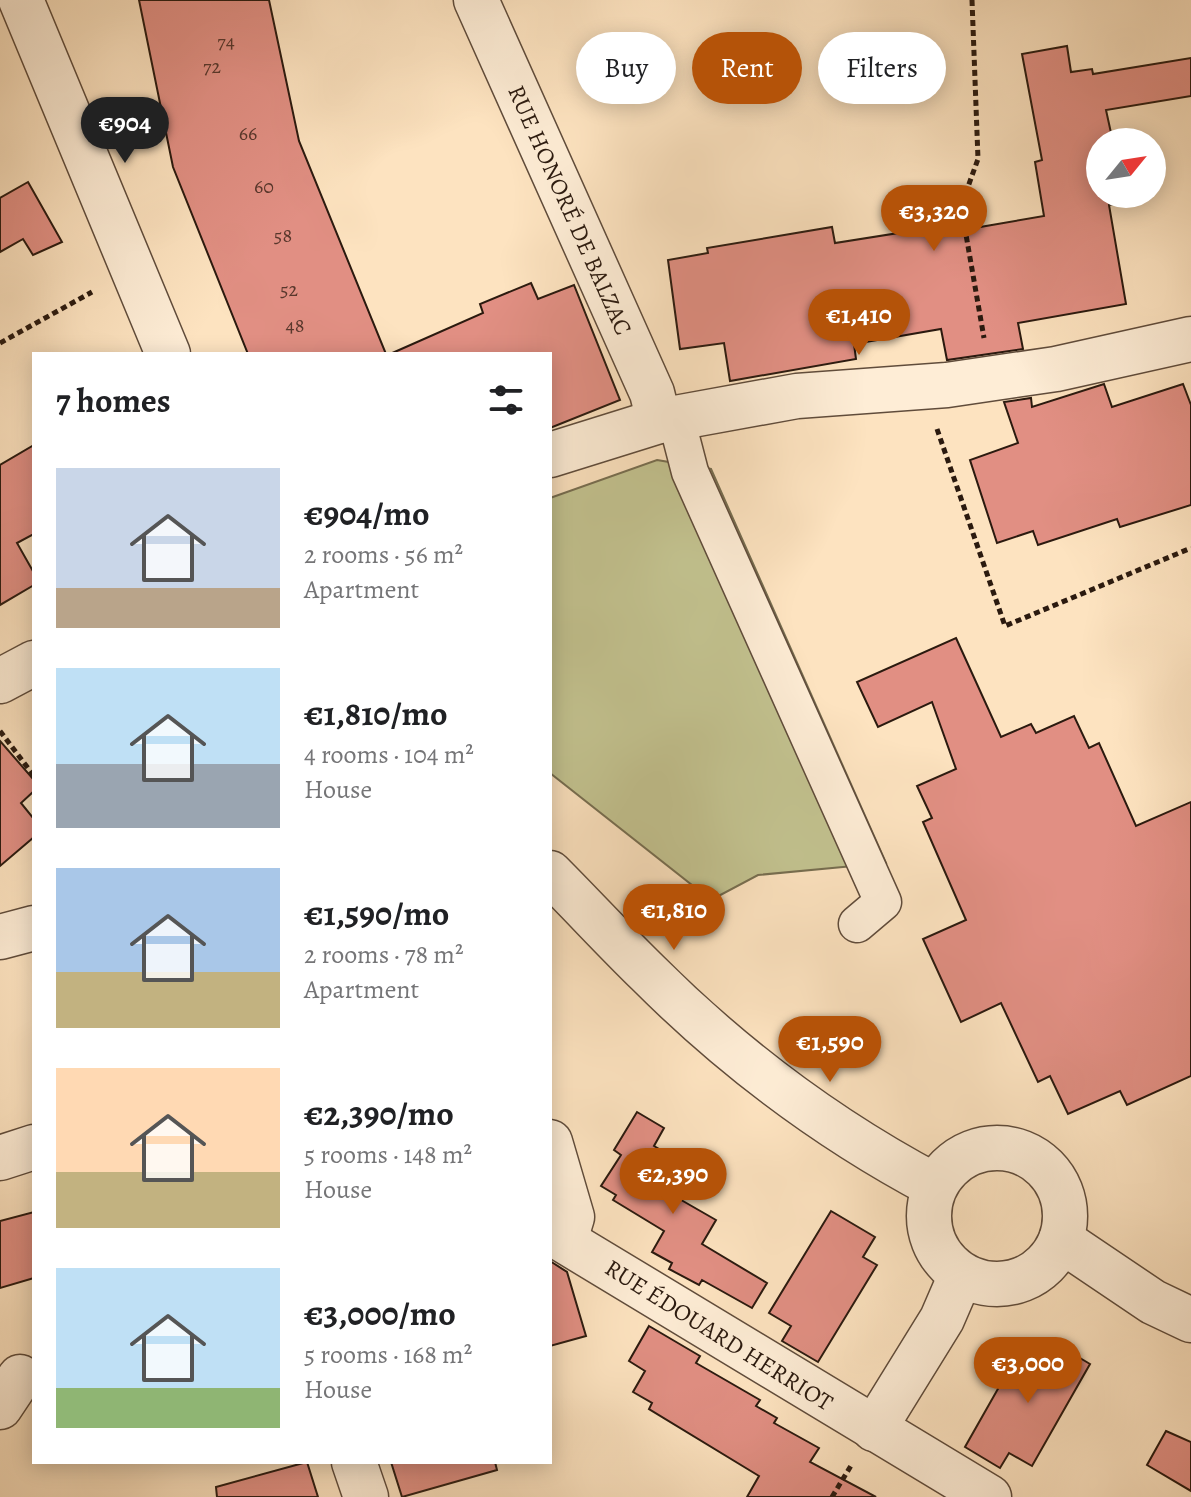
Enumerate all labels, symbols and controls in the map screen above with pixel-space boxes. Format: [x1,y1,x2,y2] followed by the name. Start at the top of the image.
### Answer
[217,28,235,55] house number: 74
[576,32,676,104] chip: Buy
[692,32,802,104] chip: Rent
[818,32,946,104] chip: Filters
[203,53,221,80] house number: 72
[500,80,640,340] street label: RUE HONORÉ DE BALZAC
[78,97,172,165] pin: €904
[99,105,151,140] text: €904
[239,120,257,147] house number: 66
[1086,128,1166,208] north arrow
[1086,128,1166,208] map controls
[254,173,274,200] house number: 60
[869,185,999,253] pin: €3,320
[899,193,969,228] text: €3,320
[274,222,292,249] house number: 58
[280,276,299,303] house number: 52
[794,289,924,357] pin: €1,410
[826,297,892,332] text: €1,410
[286,312,304,339] house number: 48
[56,377,171,424] text: 7 homes
[484,378,528,422] icon: filters
[304,490,430,537] text: €904/mo
[120,500,216,596] icon: home
[304,537,463,572] text: 2 rooms · 56 m²
[304,572,419,607] text: Apartment
[304,690,448,737] text: €1,810/mo
[120,700,216,796] icon: home
[304,737,474,772] text: 4 rooms · 104 m²
[304,772,372,807] text: House
[609,884,739,952] pin: €1,810
[304,890,449,937] text: €1,590/mo
[641,892,707,927] text: €1,810
[120,900,216,996] icon: home
[304,937,463,972] text: 2 rooms · 78 m²
[304,972,419,1007] text: Apartment
[765,1016,895,1084] pin: €1,590
[796,1024,864,1059] text: €1,590
[304,1090,454,1137] text: €2,390/mo
[120,1100,216,1196] icon: home
[304,1137,472,1172] text: 5 rooms · 148 m²
[608,1148,738,1216] pin: €2,390
[638,1156,708,1191] text: €2,390
[304,1172,372,1207] text: House
[599,1252,839,1418] street label: RUE ÉDOUARD HERRIOT
[304,1290,456,1337] text: €3,000/mo
[120,1300,216,1396] icon: home
[304,1337,472,1372] text: 5 rooms · 168 m²
[963,1337,1093,1405] pin: €3,000
[992,1345,1064,1380] text: €3,000
[304,1372,372,1407] text: House

